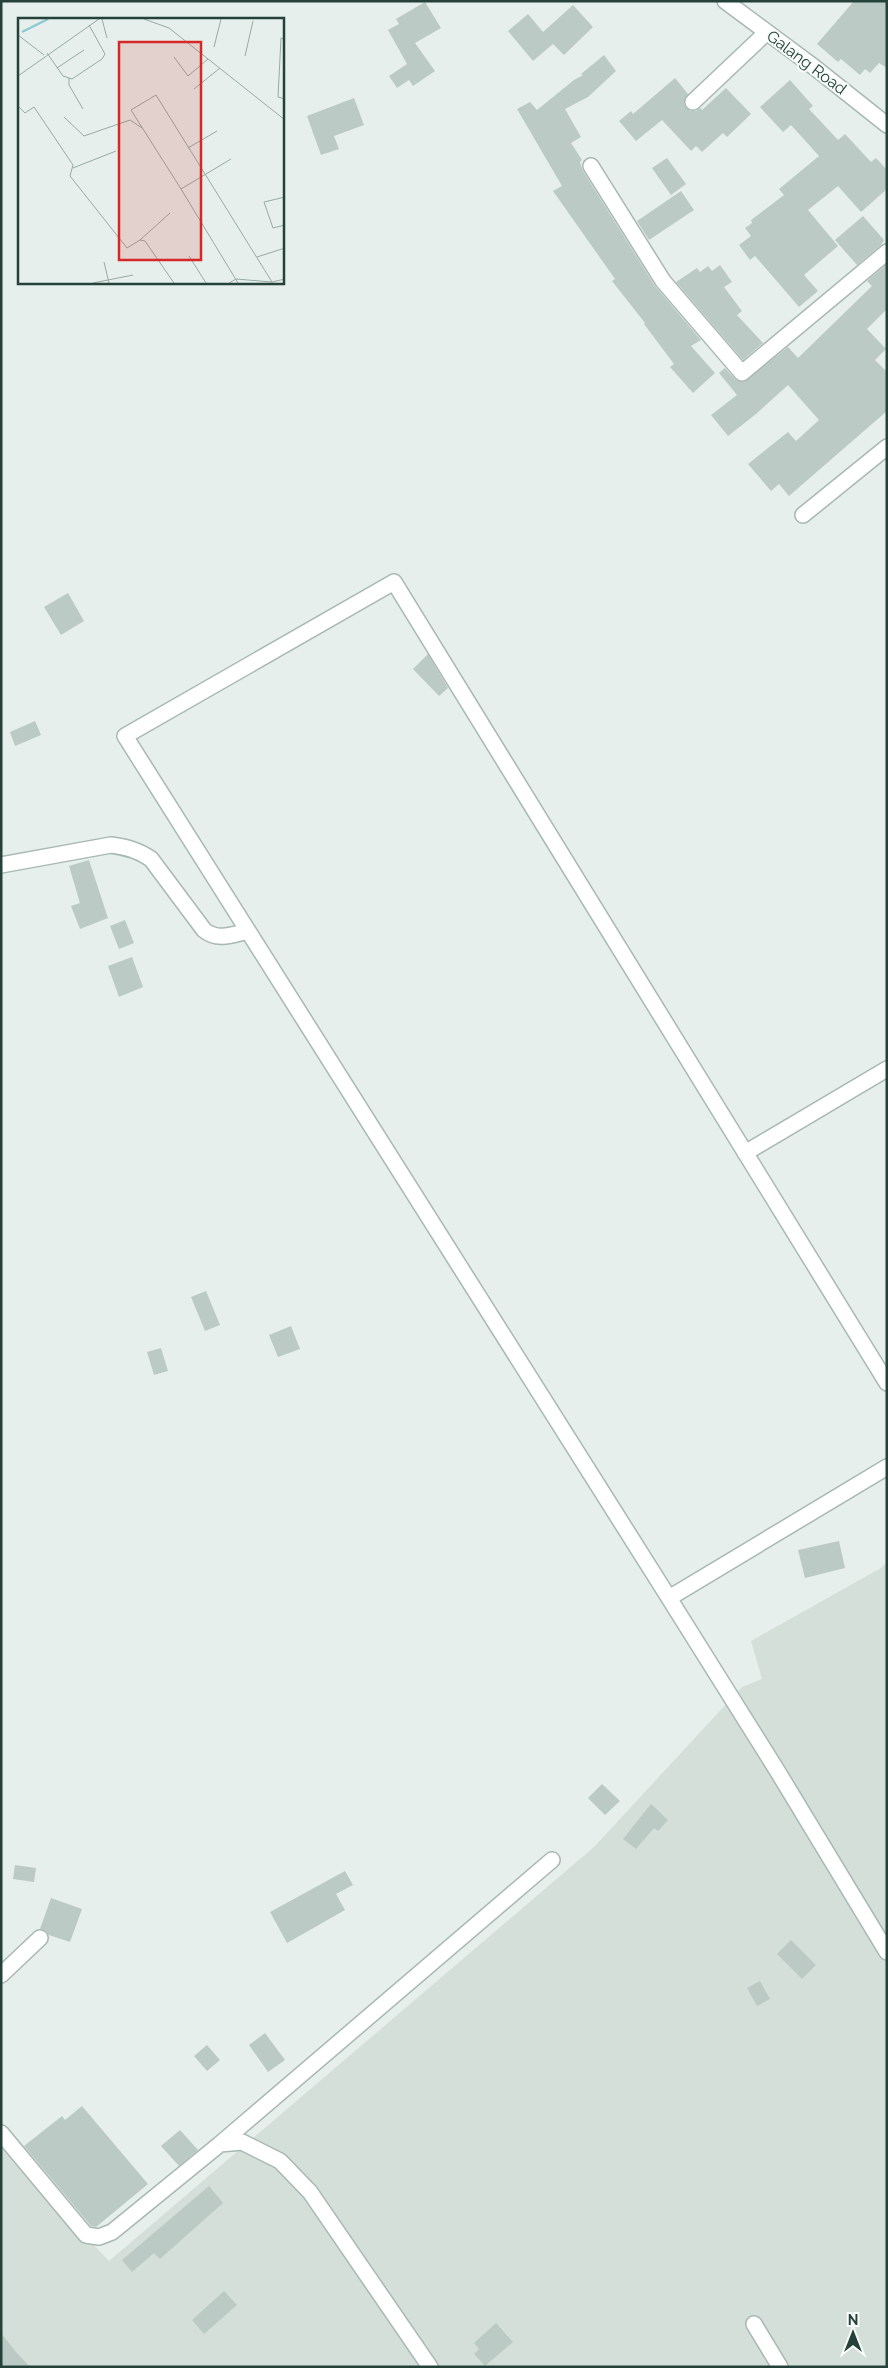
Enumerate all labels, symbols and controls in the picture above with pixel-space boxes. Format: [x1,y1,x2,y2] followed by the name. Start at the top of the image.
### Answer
[18,18,284,284] inset map
[763,26,850,99] street label: Galang Road
[828,2308,878,2358] north arrow
[848,2312,858,2328] text: N

